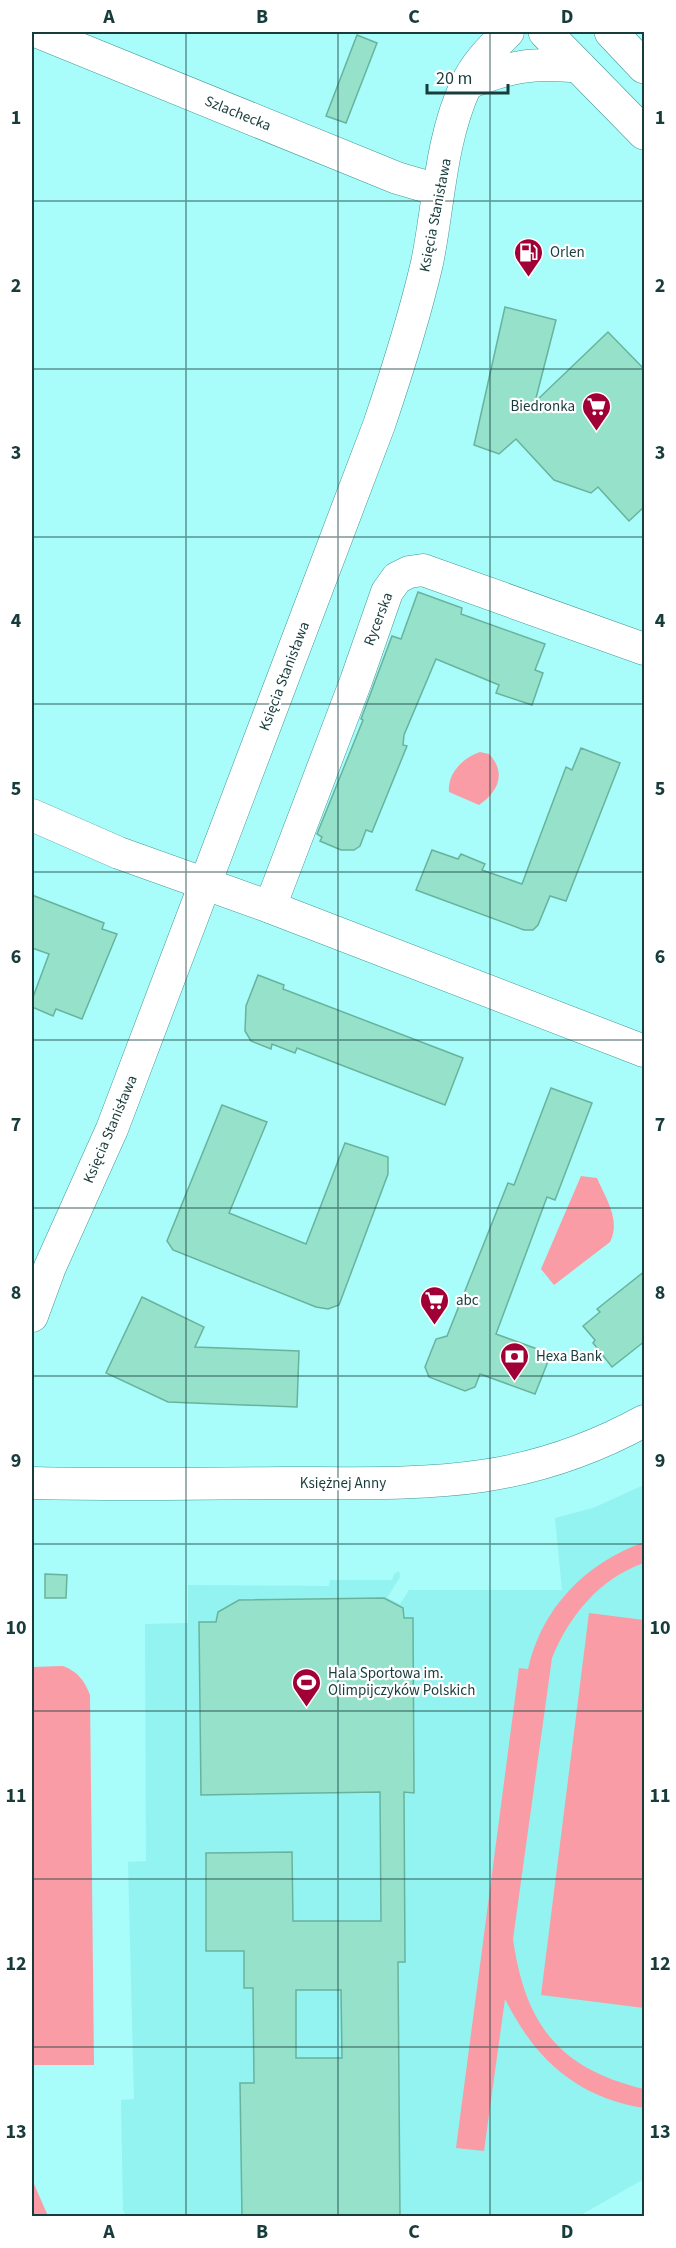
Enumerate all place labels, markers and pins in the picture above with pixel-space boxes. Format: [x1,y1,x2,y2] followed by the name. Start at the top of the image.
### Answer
[513,236,545,278] fuel station icon: Orlen
[550,242,585,263] place label: Orlen
[580,390,612,432] supermarket icon: Biedronka
[510,396,575,417] place label: Biedronka
[419,1284,451,1326] supermarket icon: abc
[456,1290,479,1311] place label: abc
[499,1340,531,1382] bank icon: Hexa Bank
[536,1346,603,1367] place label: Hexa Bank
[328,1663,475,1701] place label: Hala Sportowa im. Olimpijczyków Polskich
[291,1666,323,1708] sports icon: Hala Sportowa im. Olimpijczyków Polskich

